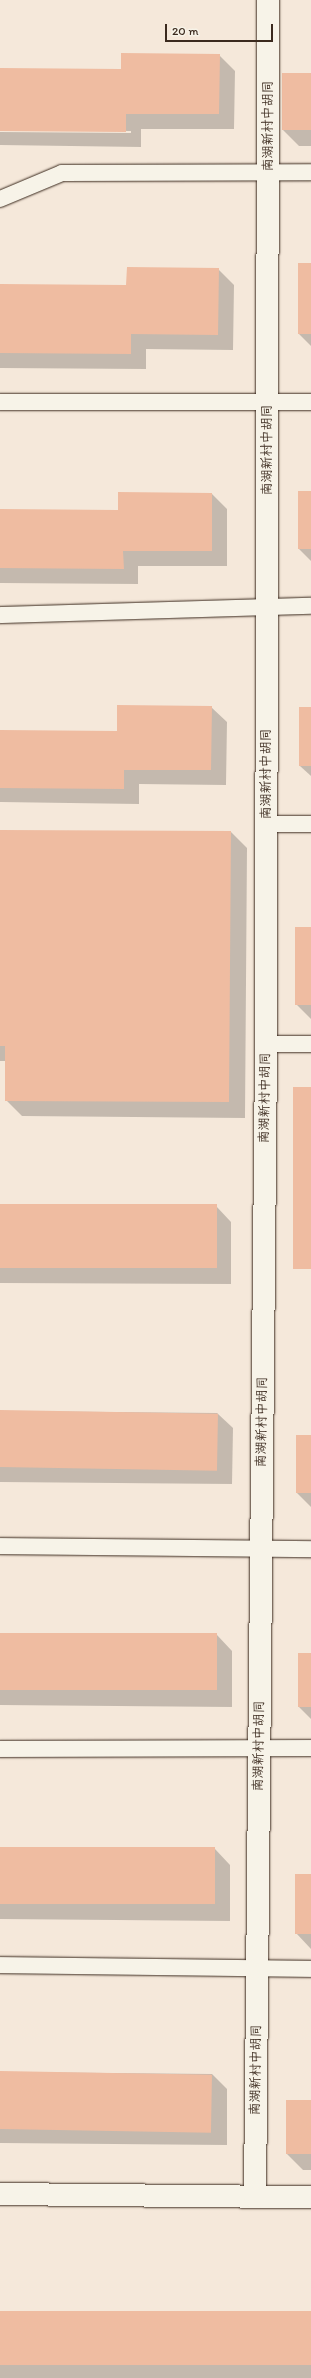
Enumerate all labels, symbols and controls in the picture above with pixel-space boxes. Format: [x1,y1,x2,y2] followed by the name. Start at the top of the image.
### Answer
[167,16,275,42] scale bar
[172,24,199,38] text: 20 m
[260,81,276,171] street label: 南湖新村中胡同
[259,405,275,495] street label: 南湖新村中胡同
[258,729,274,819] street label: 南湖新村中胡同
[256,1052,274,1144] street label: 南湖新村中胡同
[253,1376,271,1468] street label: 南湖新村中胡同
[250,1700,268,1792] street label: 南湖新村中胡同
[247,2024,265,2116] street label: 南湖新村中胡同

